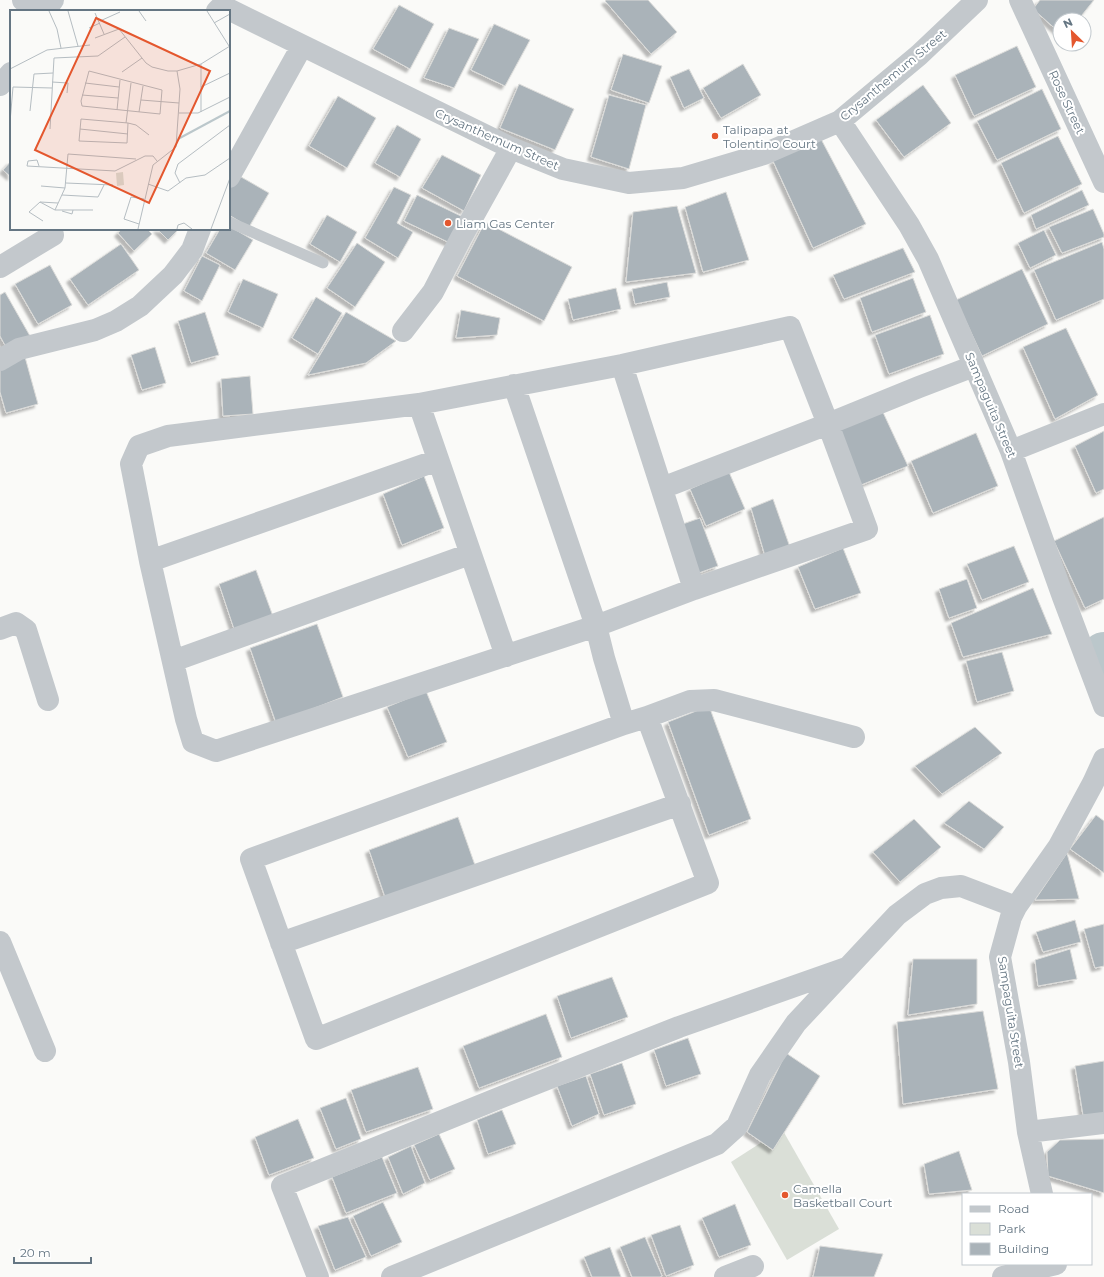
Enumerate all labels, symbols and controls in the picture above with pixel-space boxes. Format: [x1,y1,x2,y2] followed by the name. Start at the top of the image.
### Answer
[10,10,230,230] inset map
[1052,12,1092,52] north arrow
[1061,15,1075,31] text: N
[837,26,949,124] street label: Crysanthemum Street
[1046,68,1088,136] street label: Rose Street
[433,105,561,173] street label: Crysanthemum Street
[723,122,816,151] place label: Talipapa at Tolentino Court
[710,131,720,141] marker: Talipapa at Tolentino Court
[456,216,555,231] place label: Liam Gas Center
[443,218,453,228] marker: Liam Gas Center
[962,350,1020,460] street label: Sampaguita Street
[995,955,1027,1069] street label: Sampaguita Street
[793,1181,893,1210] place label: Camella Basketball Court
[780,1190,790,1200] marker: Camella Basketball Court
[962,1193,1092,1265] legend
[998,1201,1029,1216] text: Road
[998,1221,1026,1236] text: Park
[14,1239,91,1265] scale bar
[998,1241,1049,1256] text: Building
[20,1245,51,1260] text: 20 m

